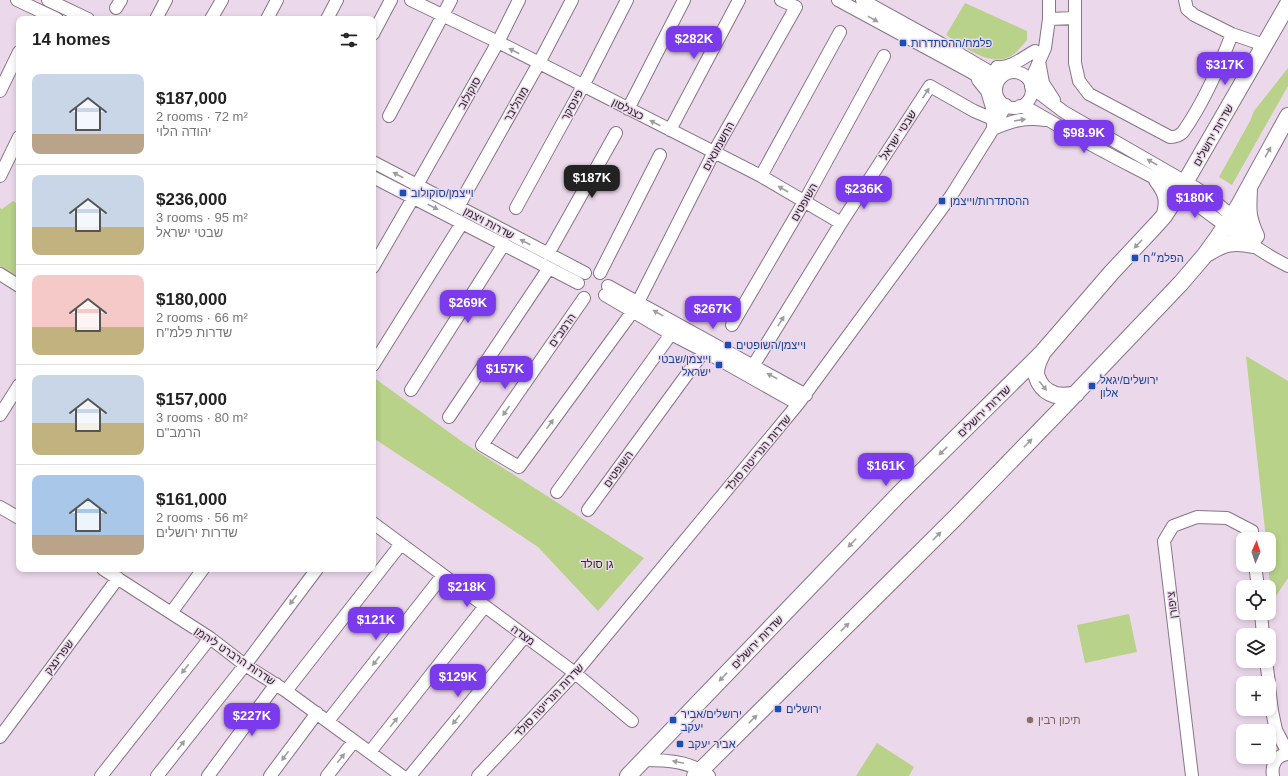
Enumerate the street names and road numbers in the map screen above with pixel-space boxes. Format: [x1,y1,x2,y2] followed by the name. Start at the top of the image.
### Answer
[455,75,483,111] street label: סוקולוב
[501,84,531,124] street label: מוהליבר
[559,87,585,123] street label: פינסקר
[610,96,646,122] street label: כצנלסון
[1191,102,1235,168] street label: שדרות ירושלים
[877,108,919,162] street label: שבטי ישראל
[700,119,736,173] street label: החשמונאים
[788,181,820,223] street label: השופטים
[462,205,516,241] street label: שדרות ויצמן
[546,311,578,349] street label: הרמב"ם
[955,383,1013,439] street label: שדרות ירושלים
[723,413,793,493] street label: שדרות הנרייטה סולד
[601,449,635,489] street label: השופטים
[1164,591,1180,619] street label: ציפורן
[729,613,785,671] street label: שדרות ירושלים
[509,622,537,648] street label: מצדה
[192,625,278,687] street label: שדרות הרברט ליהמן
[42,637,76,677] street label: שפרינצק
[512,661,586,739] street label: שדרות הנרייטה סולד

